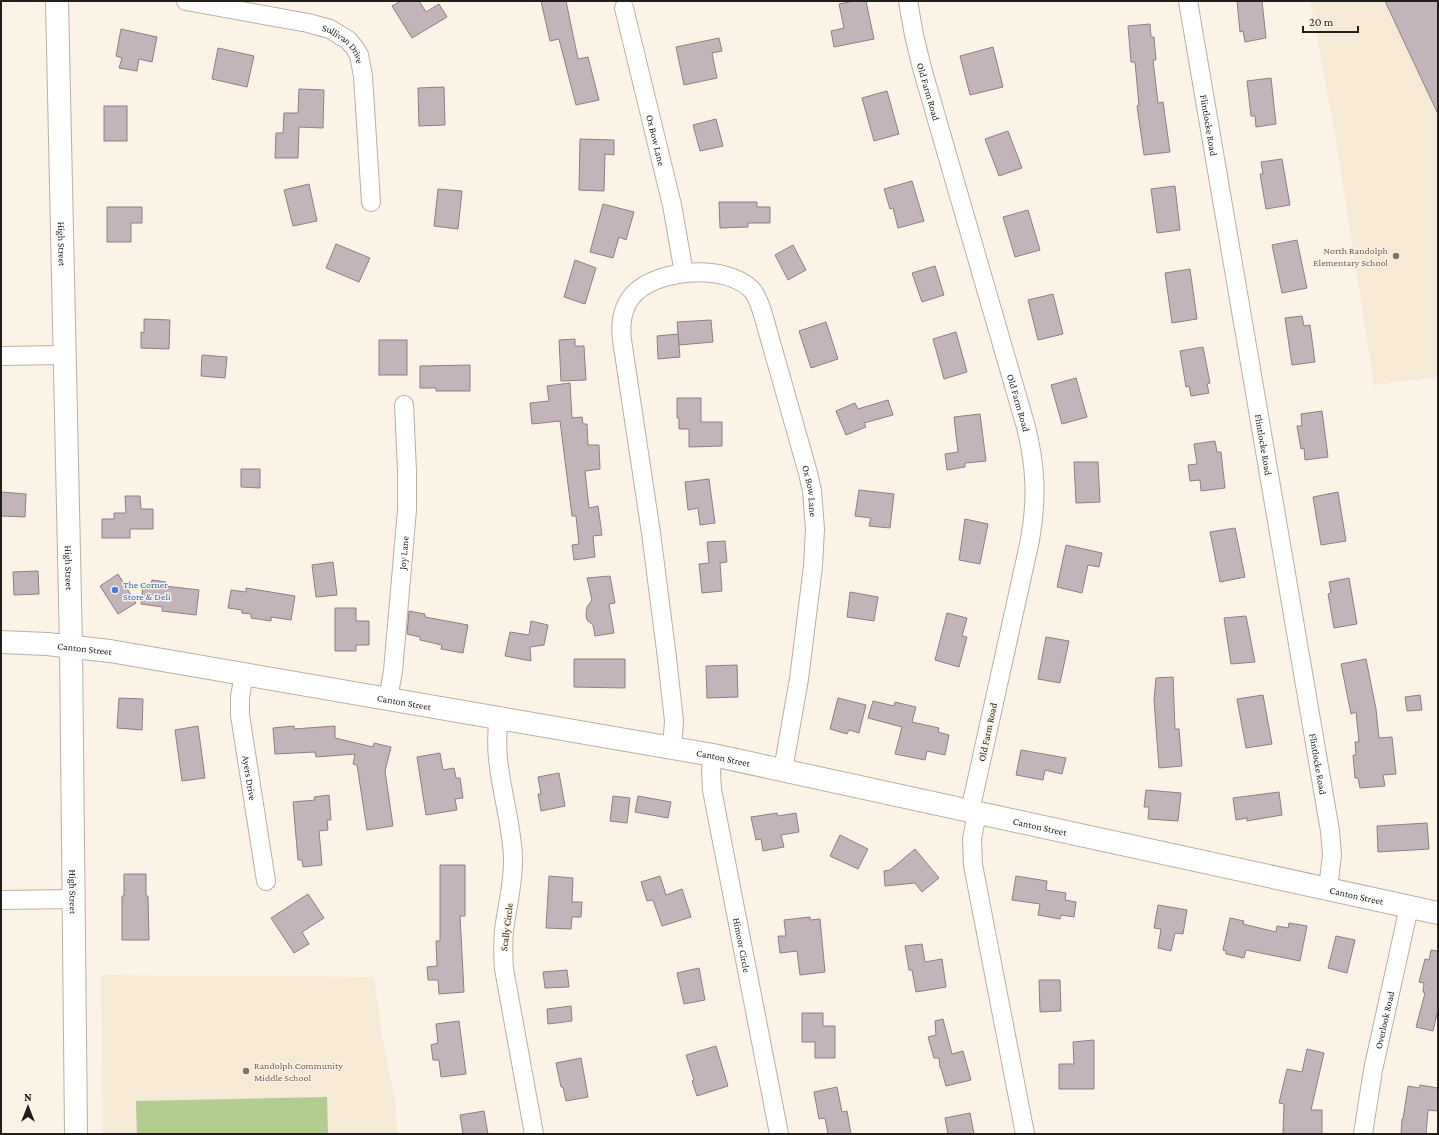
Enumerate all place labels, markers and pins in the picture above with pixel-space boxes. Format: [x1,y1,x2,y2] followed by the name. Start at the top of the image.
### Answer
[1313,245,1389,268] place label: North Randolph Elementary School
[1391,251,1401,261] marker: North Randolph Elementary School
[123,579,171,602] place label: The Corner Store & Deli
[110,585,120,595] marker: The Corner Store & Deli
[254,1060,343,1083] place label: Randolph Community Middle School
[241,1066,251,1076] marker: Randolph Community Middle School

